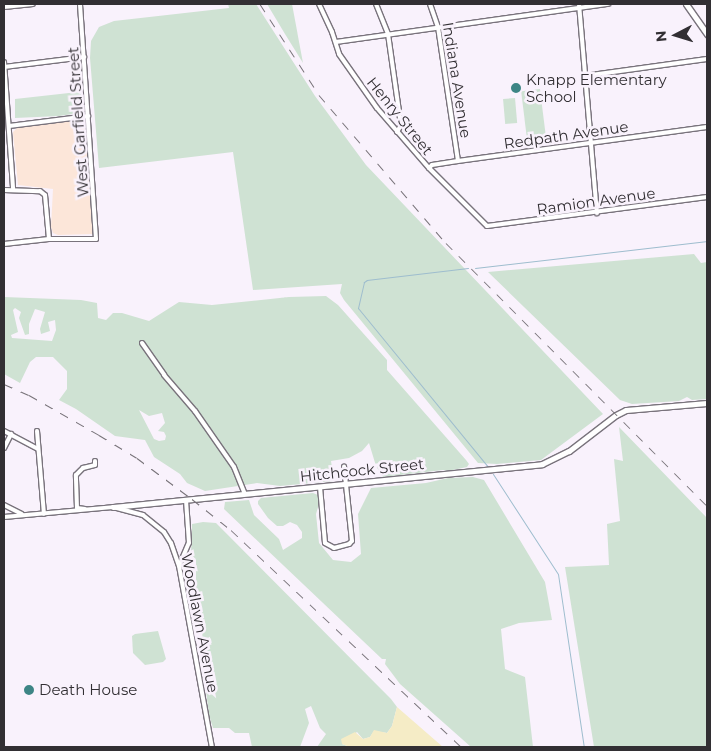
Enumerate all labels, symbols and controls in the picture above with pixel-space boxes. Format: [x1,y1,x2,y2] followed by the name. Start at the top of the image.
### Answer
[651,10,701,60] north arrow
[439,21,475,139] street label: Indiana Avenue
[652,30,671,43] text: N
[64,46,92,198] street label: West Garfield Street
[526,70,667,105] place label: Knapp Elementary School
[363,74,437,158] street label: Henry Street
[510,82,522,94] marker: Knapp Elementary School
[502,117,630,153] street label: Redpath Avenue
[536,184,656,218] street label: Ramion Avenue
[299,455,425,485] street label: Hitchcock Street
[178,552,222,694] street label: Woodlawn Avenue
[39,681,137,699] place label: Death House
[23,684,35,696] marker: Death House

